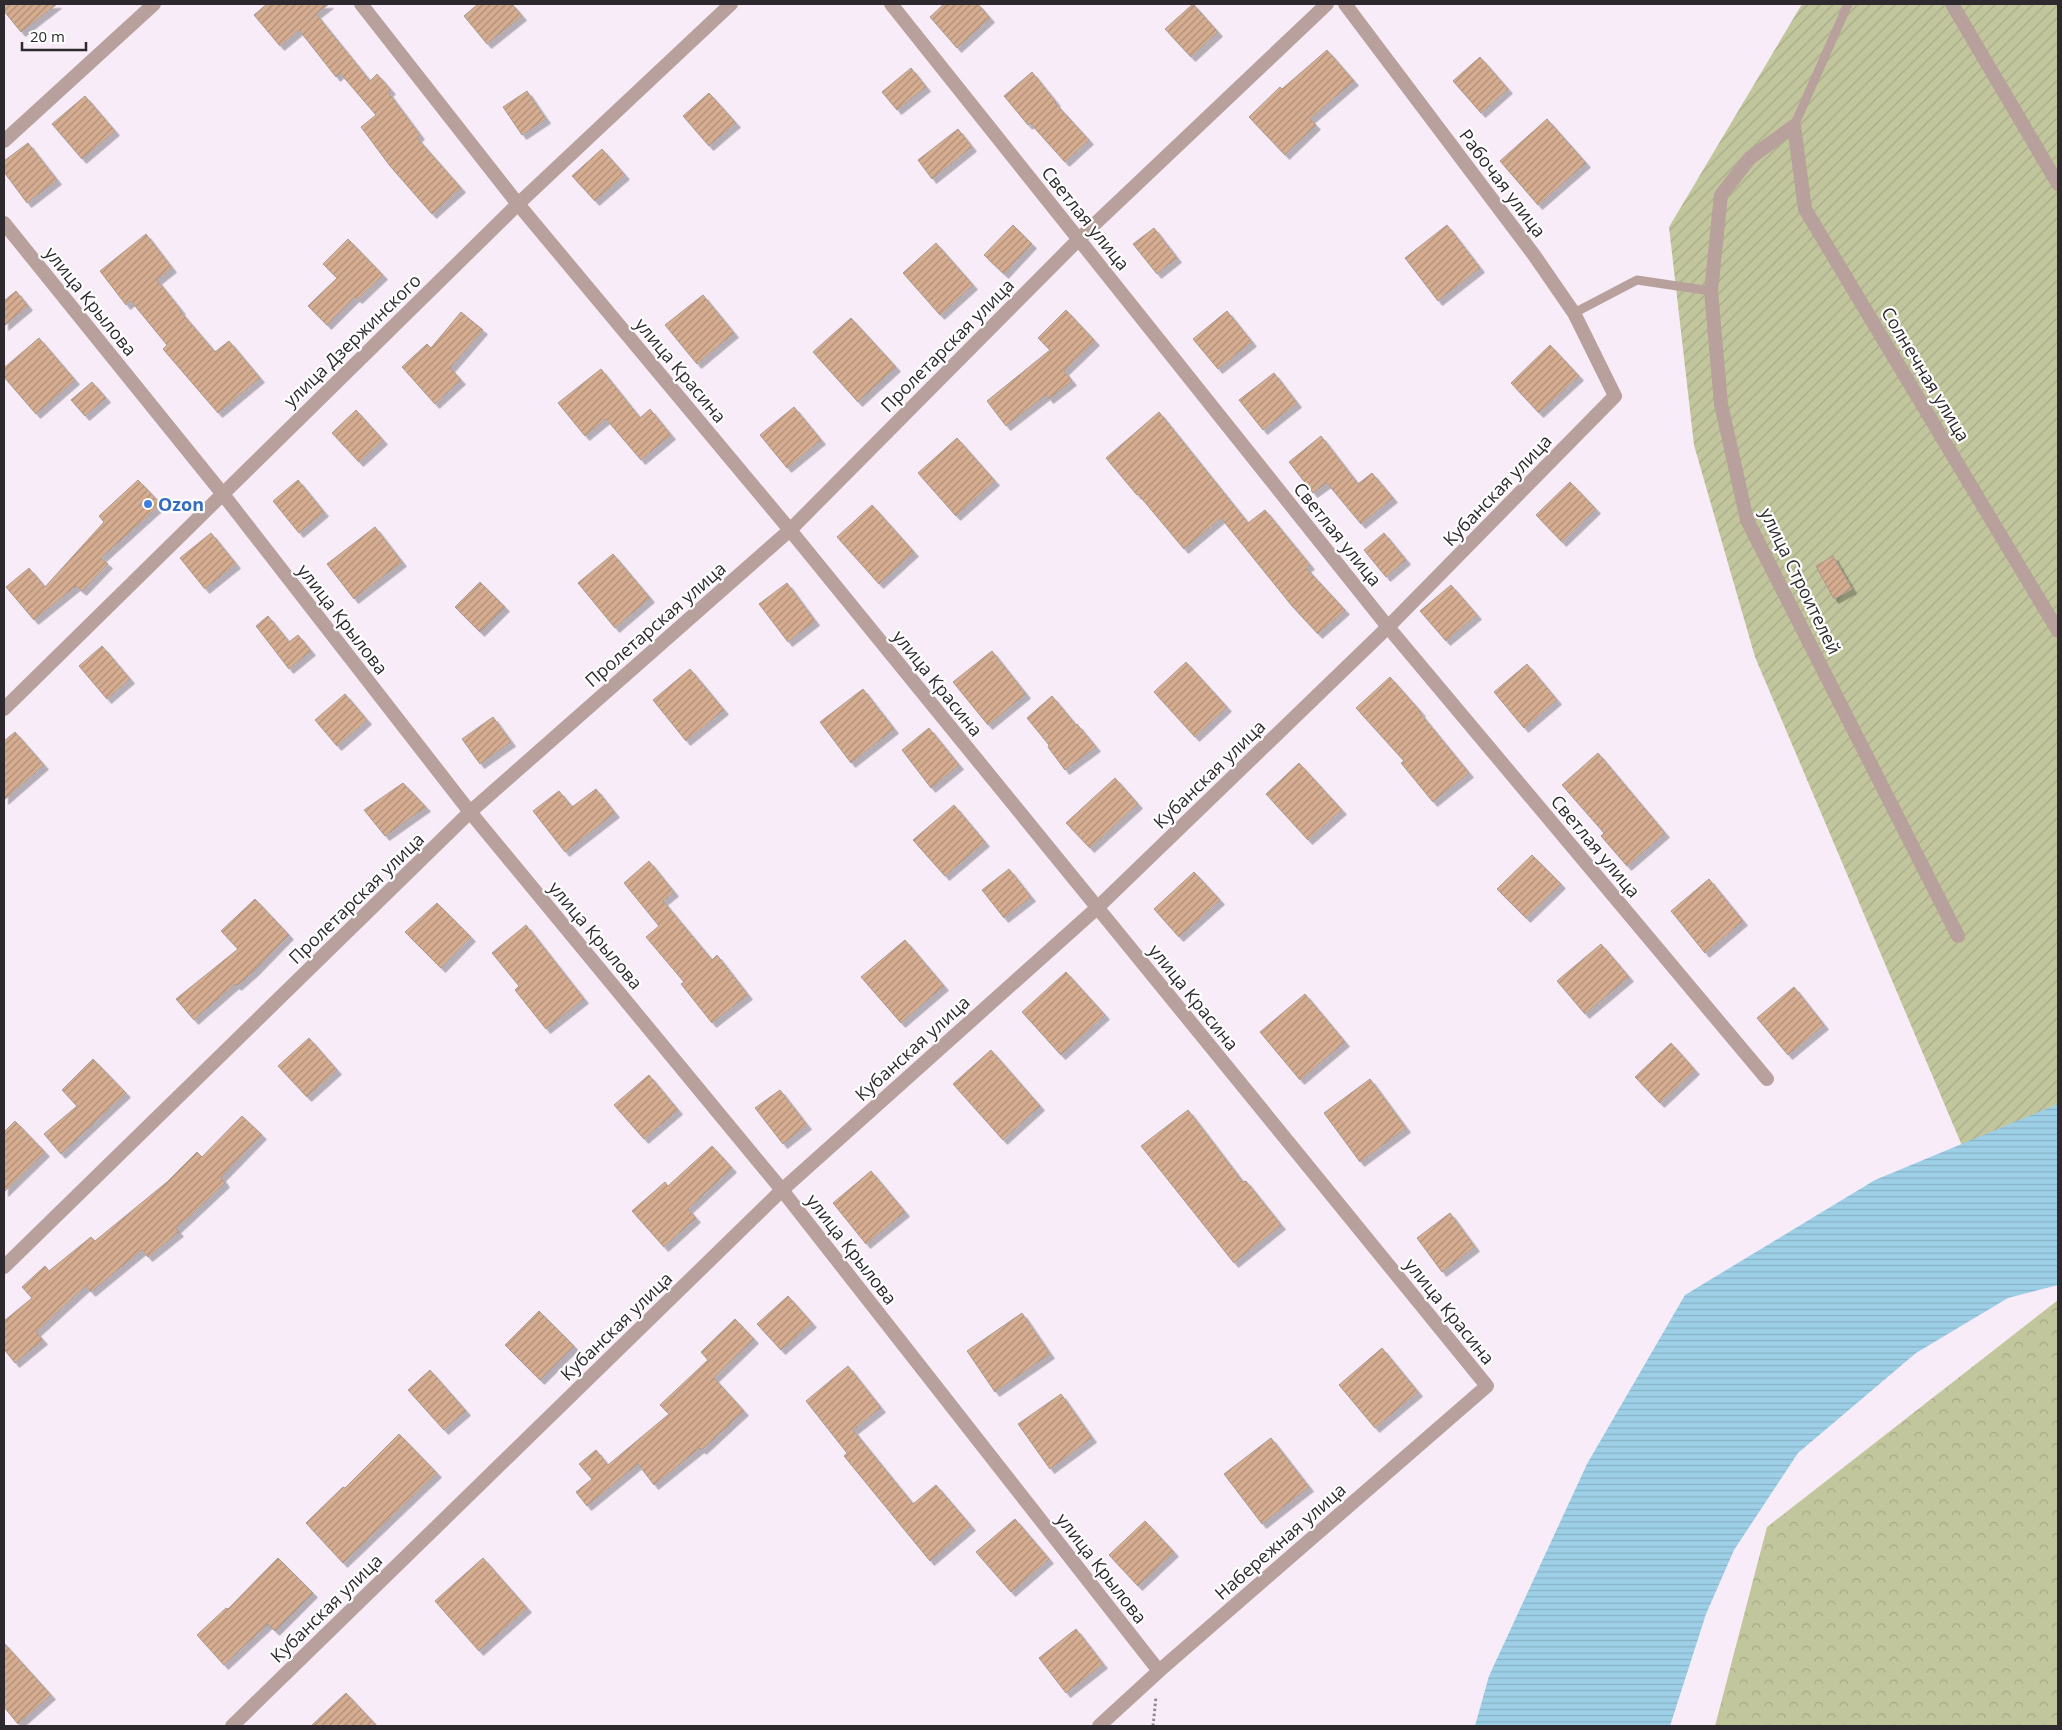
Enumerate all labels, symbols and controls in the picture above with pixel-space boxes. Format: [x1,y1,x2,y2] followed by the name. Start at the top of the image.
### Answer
[22,20,86,52] scale bar
[30,26,65,46] text: 20 m
[1454,124,1552,242] street label: Рабочая улица
[1037,161,1135,275] street label: Светлая улица
[40,241,142,361] street label: улица Крылова
[278,268,426,412] street label: улица Дзержинского
[875,273,1019,417] street label: Пролетарская улица
[1876,302,1976,446] street label: Солнечная улица
[630,312,732,428] street label: улица Красина
[1437,429,1557,551] street label: Кубанская улица
[1289,477,1387,591] street label: Светлая улица
[158,492,204,516] place label: Ozon
[142,498,154,510] marker: Ozon
[1755,504,1847,658] street label: улица Строителей
[579,556,731,692] street label: Пролетарская улица
[292,559,394,679] street label: улица Крылова
[888,625,988,741] street label: улица Красина
[1148,714,1270,834] street label: Кубанская улица
[1546,790,1646,902] street label: Светлая улица
[283,827,429,969] street label: Пролетарская улица
[544,876,648,994] street label: улица Крылова
[1144,939,1244,1055] street label: улица Красина
[849,990,975,1106] street label: Кубанская улица
[801,1189,903,1309] street label: улица Крылова
[1400,1253,1500,1369] street label: улица Красина
[555,1266,677,1386] street label: Кубанская улица
[1209,1477,1351,1605] street label: Набережная улица
[1051,1508,1153,1628] street label: улица Крылова
[265,1548,387,1668] street label: Кубанская улица

